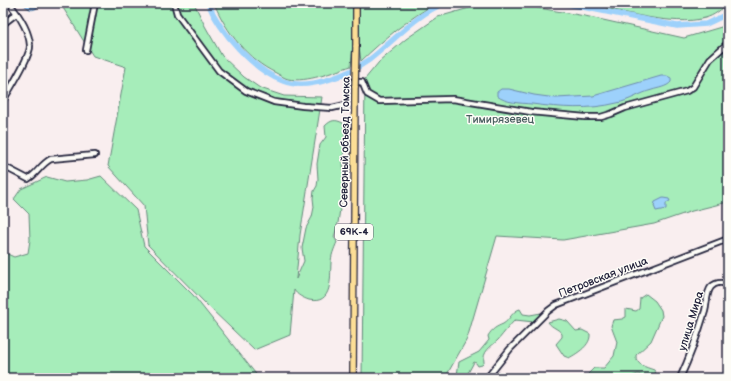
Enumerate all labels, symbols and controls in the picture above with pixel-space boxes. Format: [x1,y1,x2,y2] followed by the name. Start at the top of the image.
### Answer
[337,76,353,208] street label: Северный объезд Томска
[466,113,535,126] park label: Тимирязевец
[335,224,373,240] road number: 69К-4
[557,254,650,300] street label: Петровская улица
[676,289,706,352] street label: улица Мира

